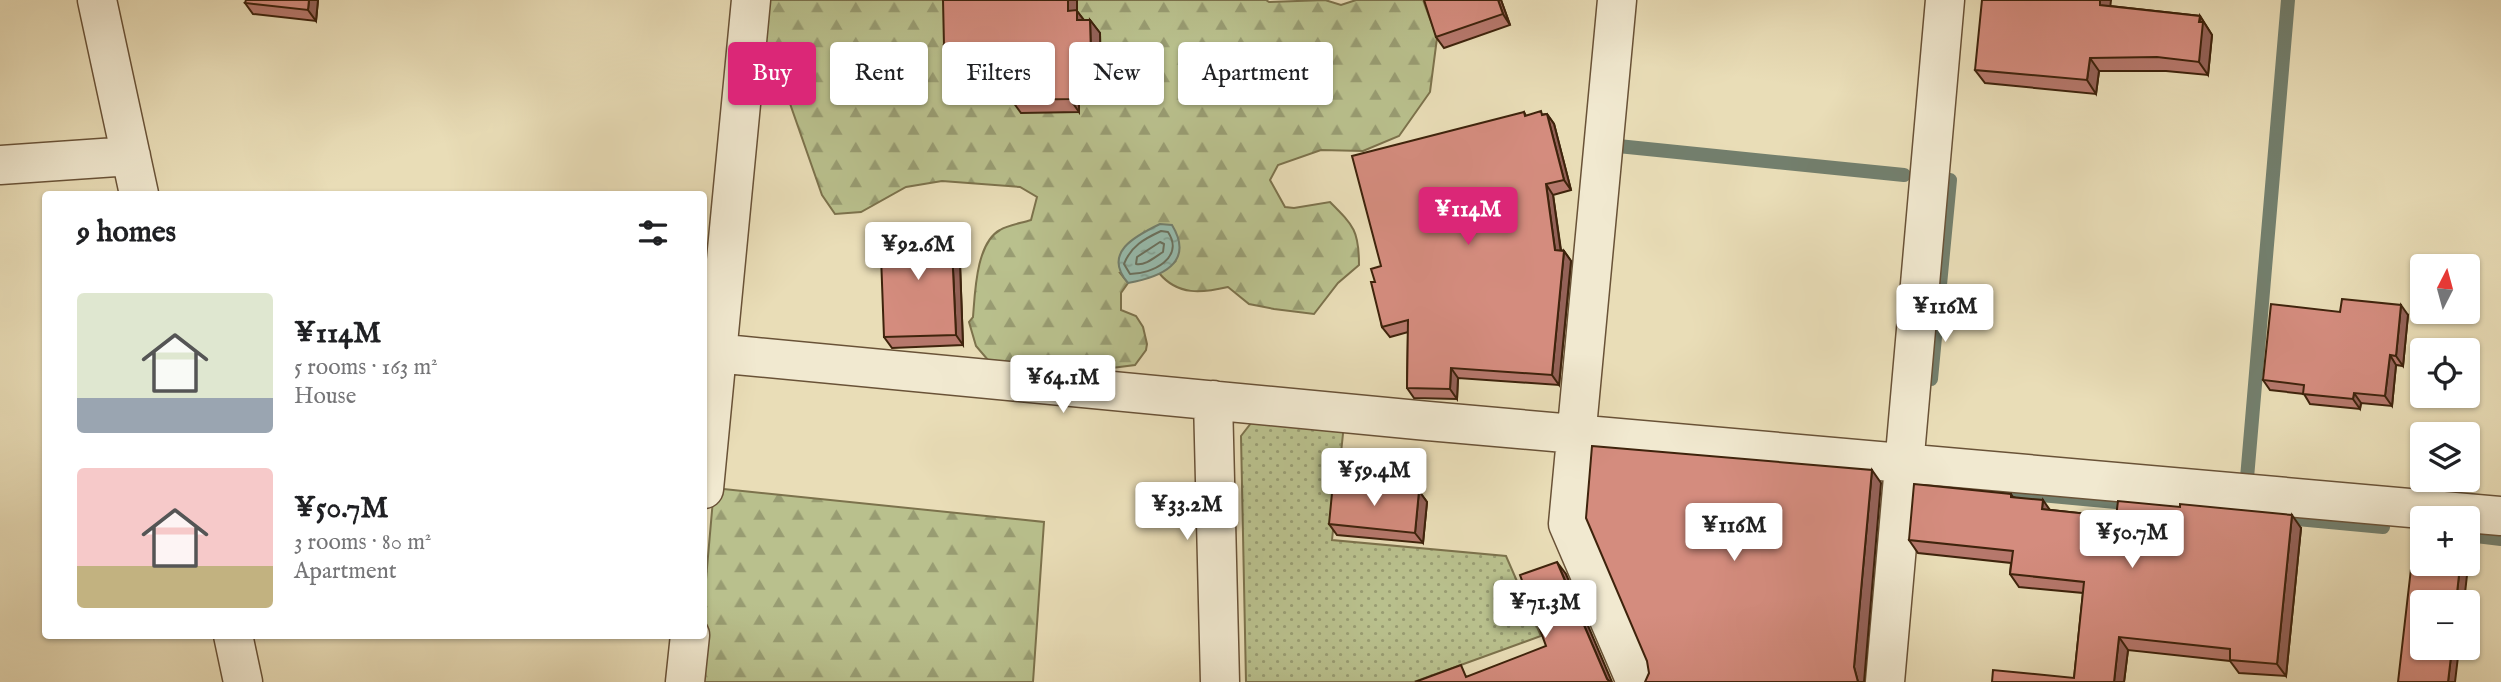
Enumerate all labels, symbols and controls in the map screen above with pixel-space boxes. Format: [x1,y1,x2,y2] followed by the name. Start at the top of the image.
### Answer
[728,42,816,105] chip: Buy
[830,42,928,105] chip: Rent
[942,42,1055,105] chip: Filters
[1069,42,1164,105] chip: New
[1178,42,1333,105] chip: Apartment
[1419,188,1517,247] pin: ¥114M
[1435,195,1501,224] text: ¥114M
[77,214,176,252] text: 9 homes
[634,214,672,252] icon: filters
[861,222,975,282] pin: ¥92.6M
[881,230,955,259] text: ¥92.6M
[2410,254,2480,324] north arrow
[2410,254,2480,660] map controls
[1896,284,1994,344] pin: ¥116M
[1912,292,1978,321] text: ¥116M
[294,315,381,353] text: ¥114M
[133,321,217,405] icon: home
[2410,338,2480,408] button: locate
[294,353,438,382] text: 5 rooms · 163 m²
[1006,356,1120,415] pin: ¥64.1M
[1026,363,1100,392] text: ¥64.1M
[294,382,356,411] text: House
[2410,422,2480,492] button: layers
[1317,448,1431,508] pin: ¥59.4M
[1337,456,1411,485] text: ¥59.4M
[1130,482,1244,542] pin: ¥33.2M
[294,490,388,528] text: ¥50.7M
[1151,490,1223,519] text: ¥33.2M
[133,496,217,580] icon: home
[1685,504,1783,563] pin: ¥116M
[2410,506,2480,576] button: +
[2075,510,2189,570] pin: ¥50.7M
[1701,511,1767,540] text: ¥116M
[2096,518,2168,547] text: ¥50.7M
[294,528,431,557] text: 3 rooms · 80 m²
[294,557,397,586] text: Apartment
[1488,580,1602,640] pin: ¥71.3M
[1509,588,1581,617] text: ¥71.3M
[2410,590,2480,660] button: −

